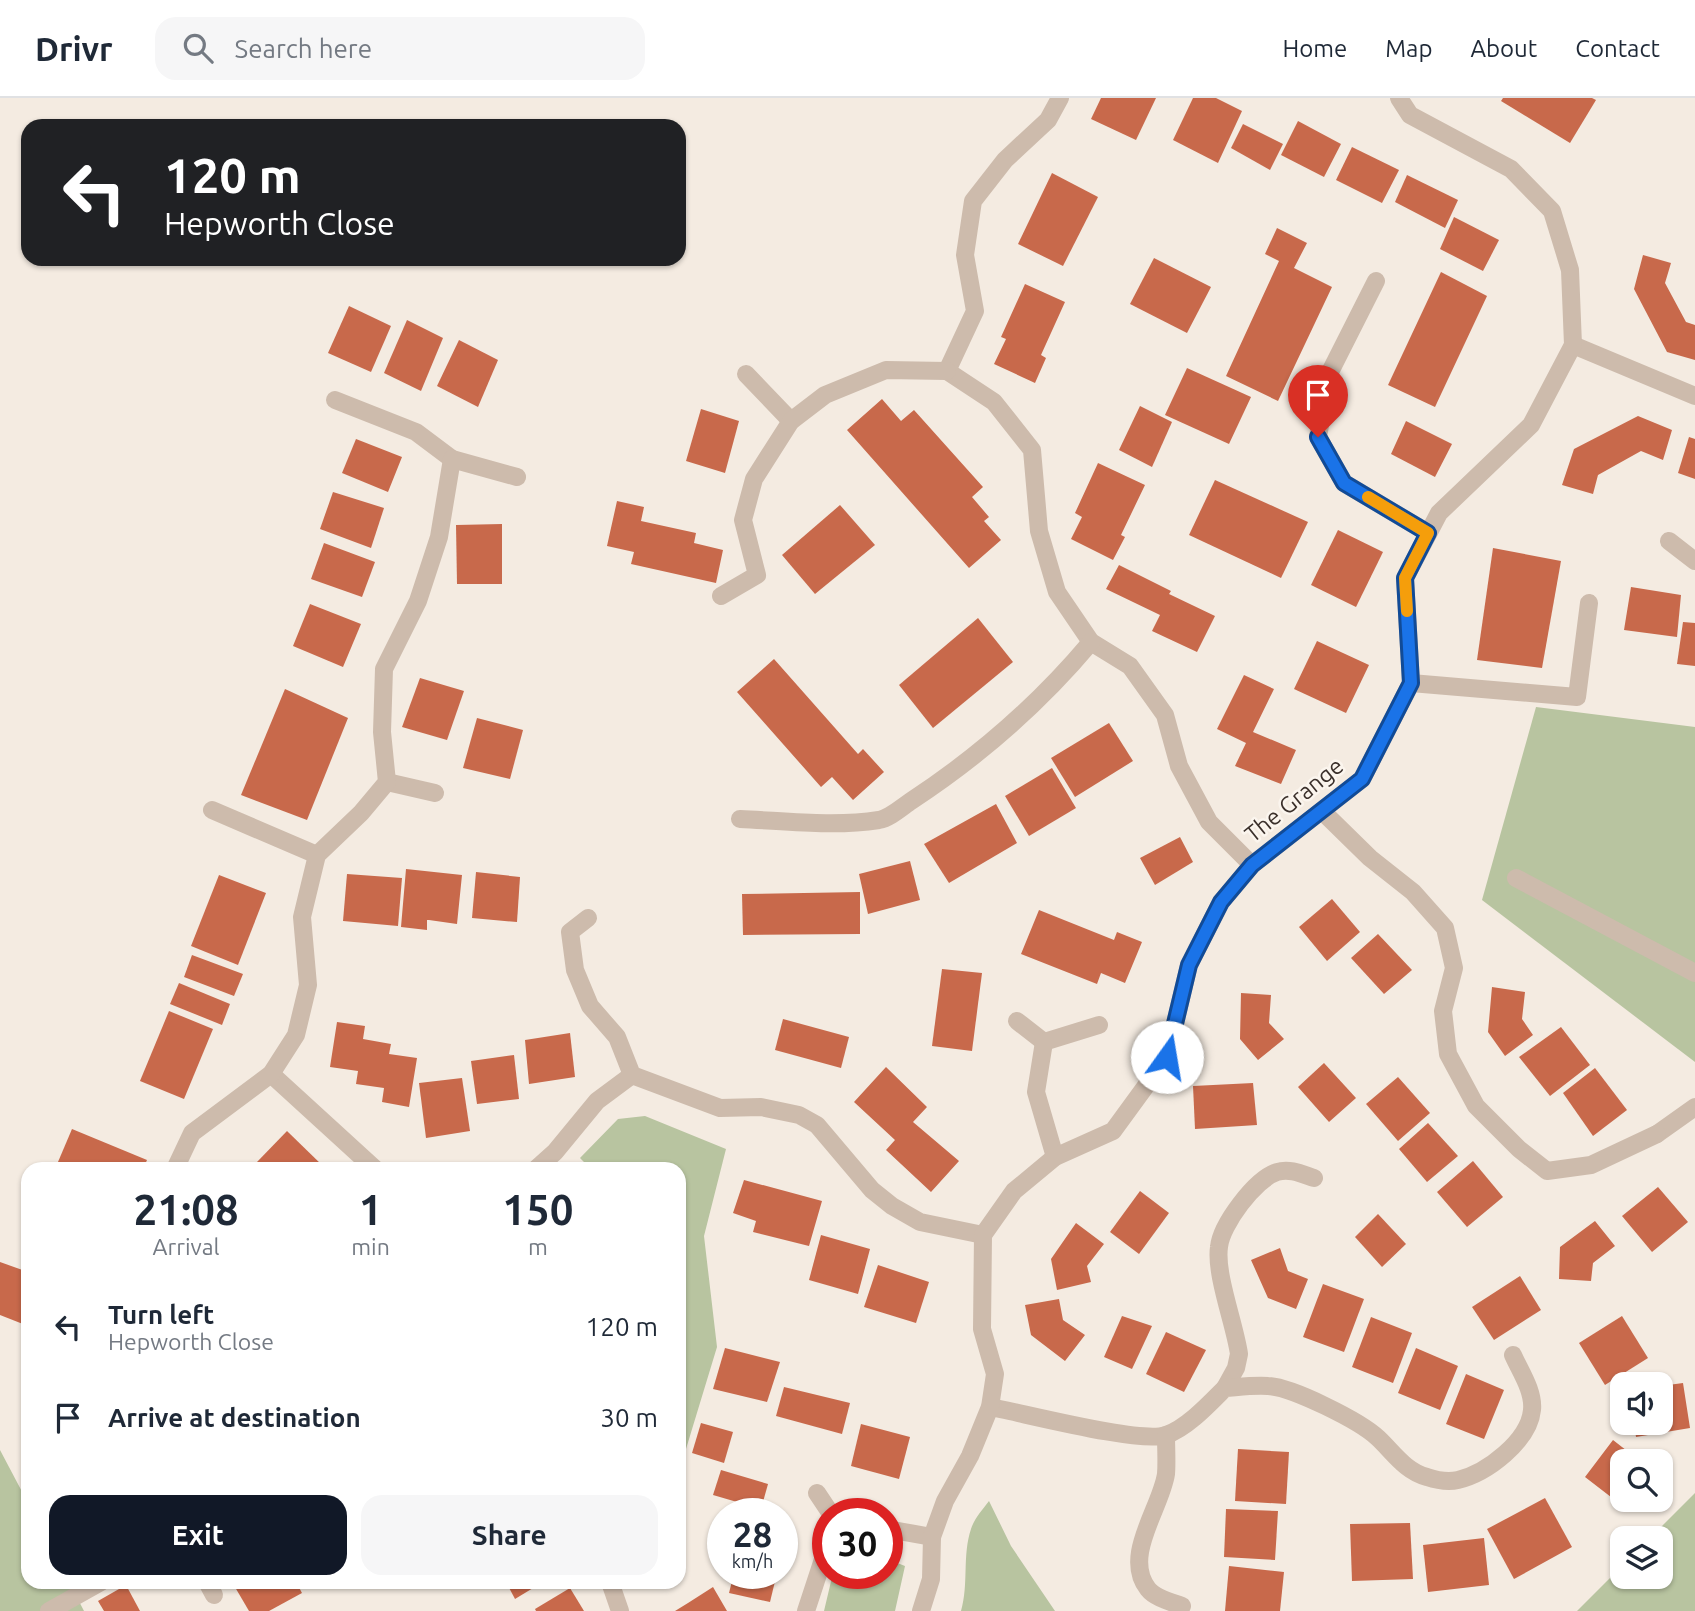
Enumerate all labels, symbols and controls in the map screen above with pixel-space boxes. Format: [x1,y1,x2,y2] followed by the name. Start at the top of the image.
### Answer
[155,17,645,80] search box
[179,29,217,67] icon: search
[35,30,113,67] text: Drivr
[235,34,372,63] text: Search here
[1282,35,1347,62] text: Home
[1385,35,1432,62] text: Map
[1470,35,1537,62] text: About
[1575,35,1660,62] text: Contact
[49,147,140,238] icon: left
[164,147,301,202] text: 120 m
[164,205,395,241] text: Hepworth Close
[1288,365,1348,437] pin
[1299,376,1337,414] icon: arrive
[1240,753,1348,847] street label: The Grange
[1130,1020,1204,1094] position arrow
[134,1186,239,1233] text: 21:08
[359,1186,382,1233] text: 1
[502,1186,573,1233] text: 150
[153,1234,220,1259] text: Arrival
[351,1234,390,1259] text: min
[528,1234,548,1259] text: m
[108,1300,214,1329] text: Turn left
[49,1308,87,1346] icon: left
[586,1312,658,1341] text: 120 m
[108,1329,274,1354] text: Hepworth Close
[1610,1372,1673,1589] map controls
[1610,1372,1673,1435] button: sound
[49,1399,87,1437] icon: arrive
[108,1403,361,1432] text: Arrive at destination
[600,1403,658,1432] text: 30 m
[1610,1449,1673,1512] button: search
[49,1495,347,1575] button: Exit
[361,1495,658,1575] button: Share
[812,1498,903,1589] speed limit sign: 30
[733,1514,772,1554] text: 28
[1610,1526,1673,1589] button: layers
[732,1551,773,1571] text: km/h

